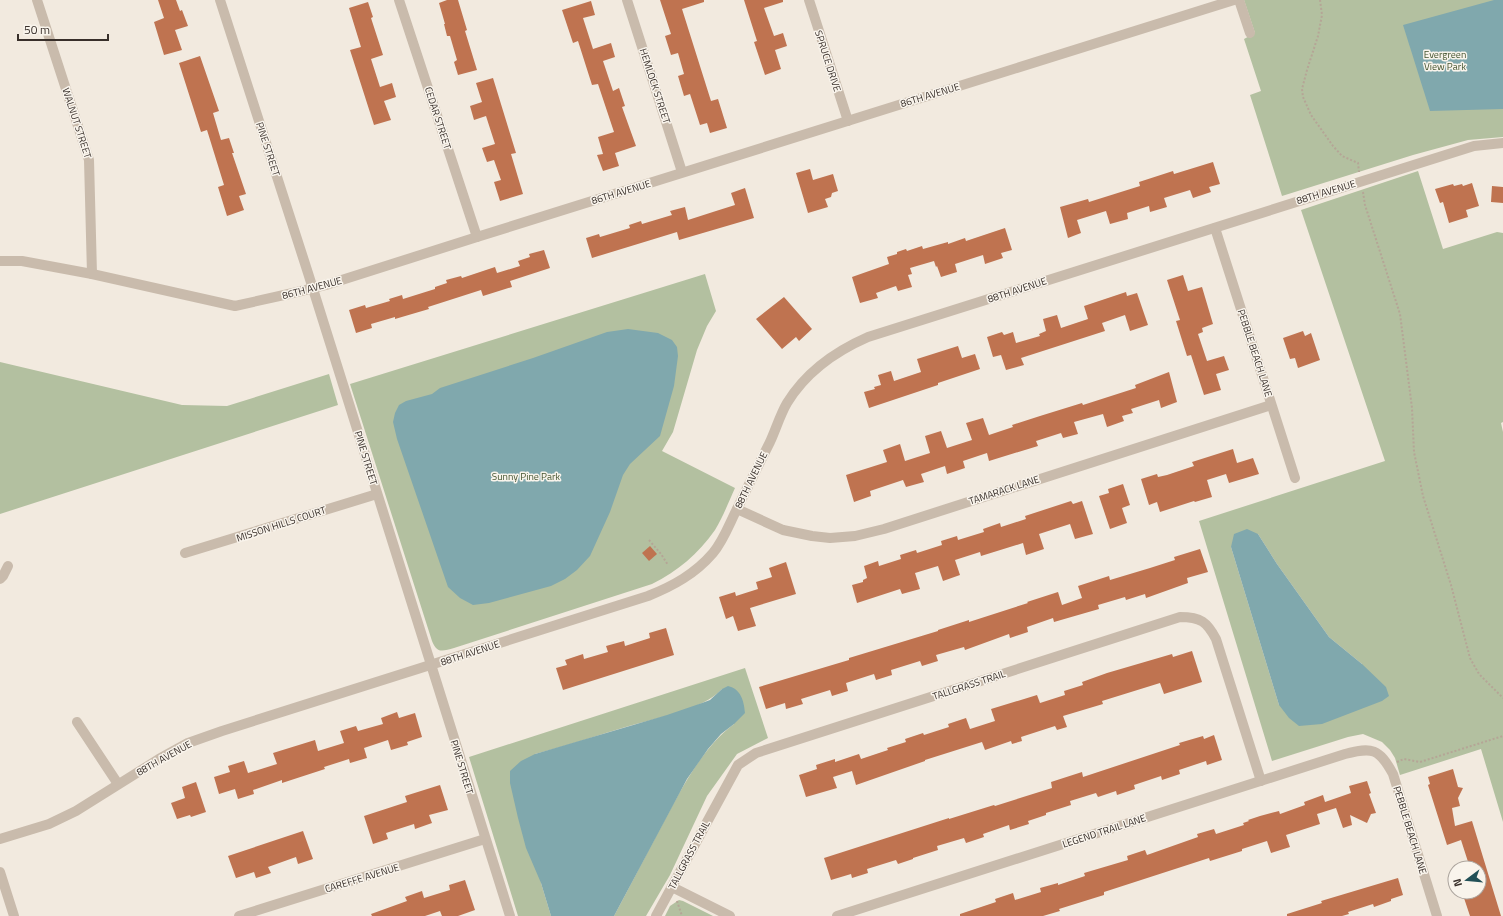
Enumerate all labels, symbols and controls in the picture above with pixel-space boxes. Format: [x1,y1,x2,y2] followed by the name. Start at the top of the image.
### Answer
[18,16,108,42] scale bar
[24,20,50,39] text: 50 m
[811,28,845,94] street label: SPRUCE DRIVE
[636,46,674,126] street label: HEMLOCK STREET
[1424,47,1466,74] park label: Evergreen View Park
[899,79,962,111] street label: 86TH AVENUE
[421,85,455,152] street label: CEDAR STREET
[59,86,96,161] street label: WALNUT STREET
[252,120,284,179] street label: PINE STREET
[590,176,653,208] street label: 86TH AVENUE
[1295,176,1358,208] street label: 88TH AVENUE
[281,273,344,303] street label: 86TH AVENUE
[986,273,1049,307] street label: 88TH AVENUE
[1234,307,1276,399] street label: PEBBLE BEACH LANE
[351,429,382,488] street label: PINE STREET
[731,449,771,511] street label: 88TH AVENUE
[492,469,560,484] park label: Sunny Pine Park
[967,471,1042,508] street label: TAMARACK LANE
[234,502,328,546] street label: MISSON HILLS COURT
[439,636,502,670] street label: 88TH AVENUE
[931,666,1008,704] street label: TALLGRASS TRAIL
[134,736,195,779] street label: 88TH AVENUE
[447,738,478,797] street label: PINE STREET
[1389,784,1431,876] street label: PEBBLE BEACH LANE
[1060,810,1148,852] street label: LEGEND TRAIL LANE
[665,818,714,892] street label: TALLGRASS TRAIL
[323,859,402,896] street label: CAREFFE AVENUE
[1447,860,1487,900] north arrow
[1449,877,1466,889] text: N

